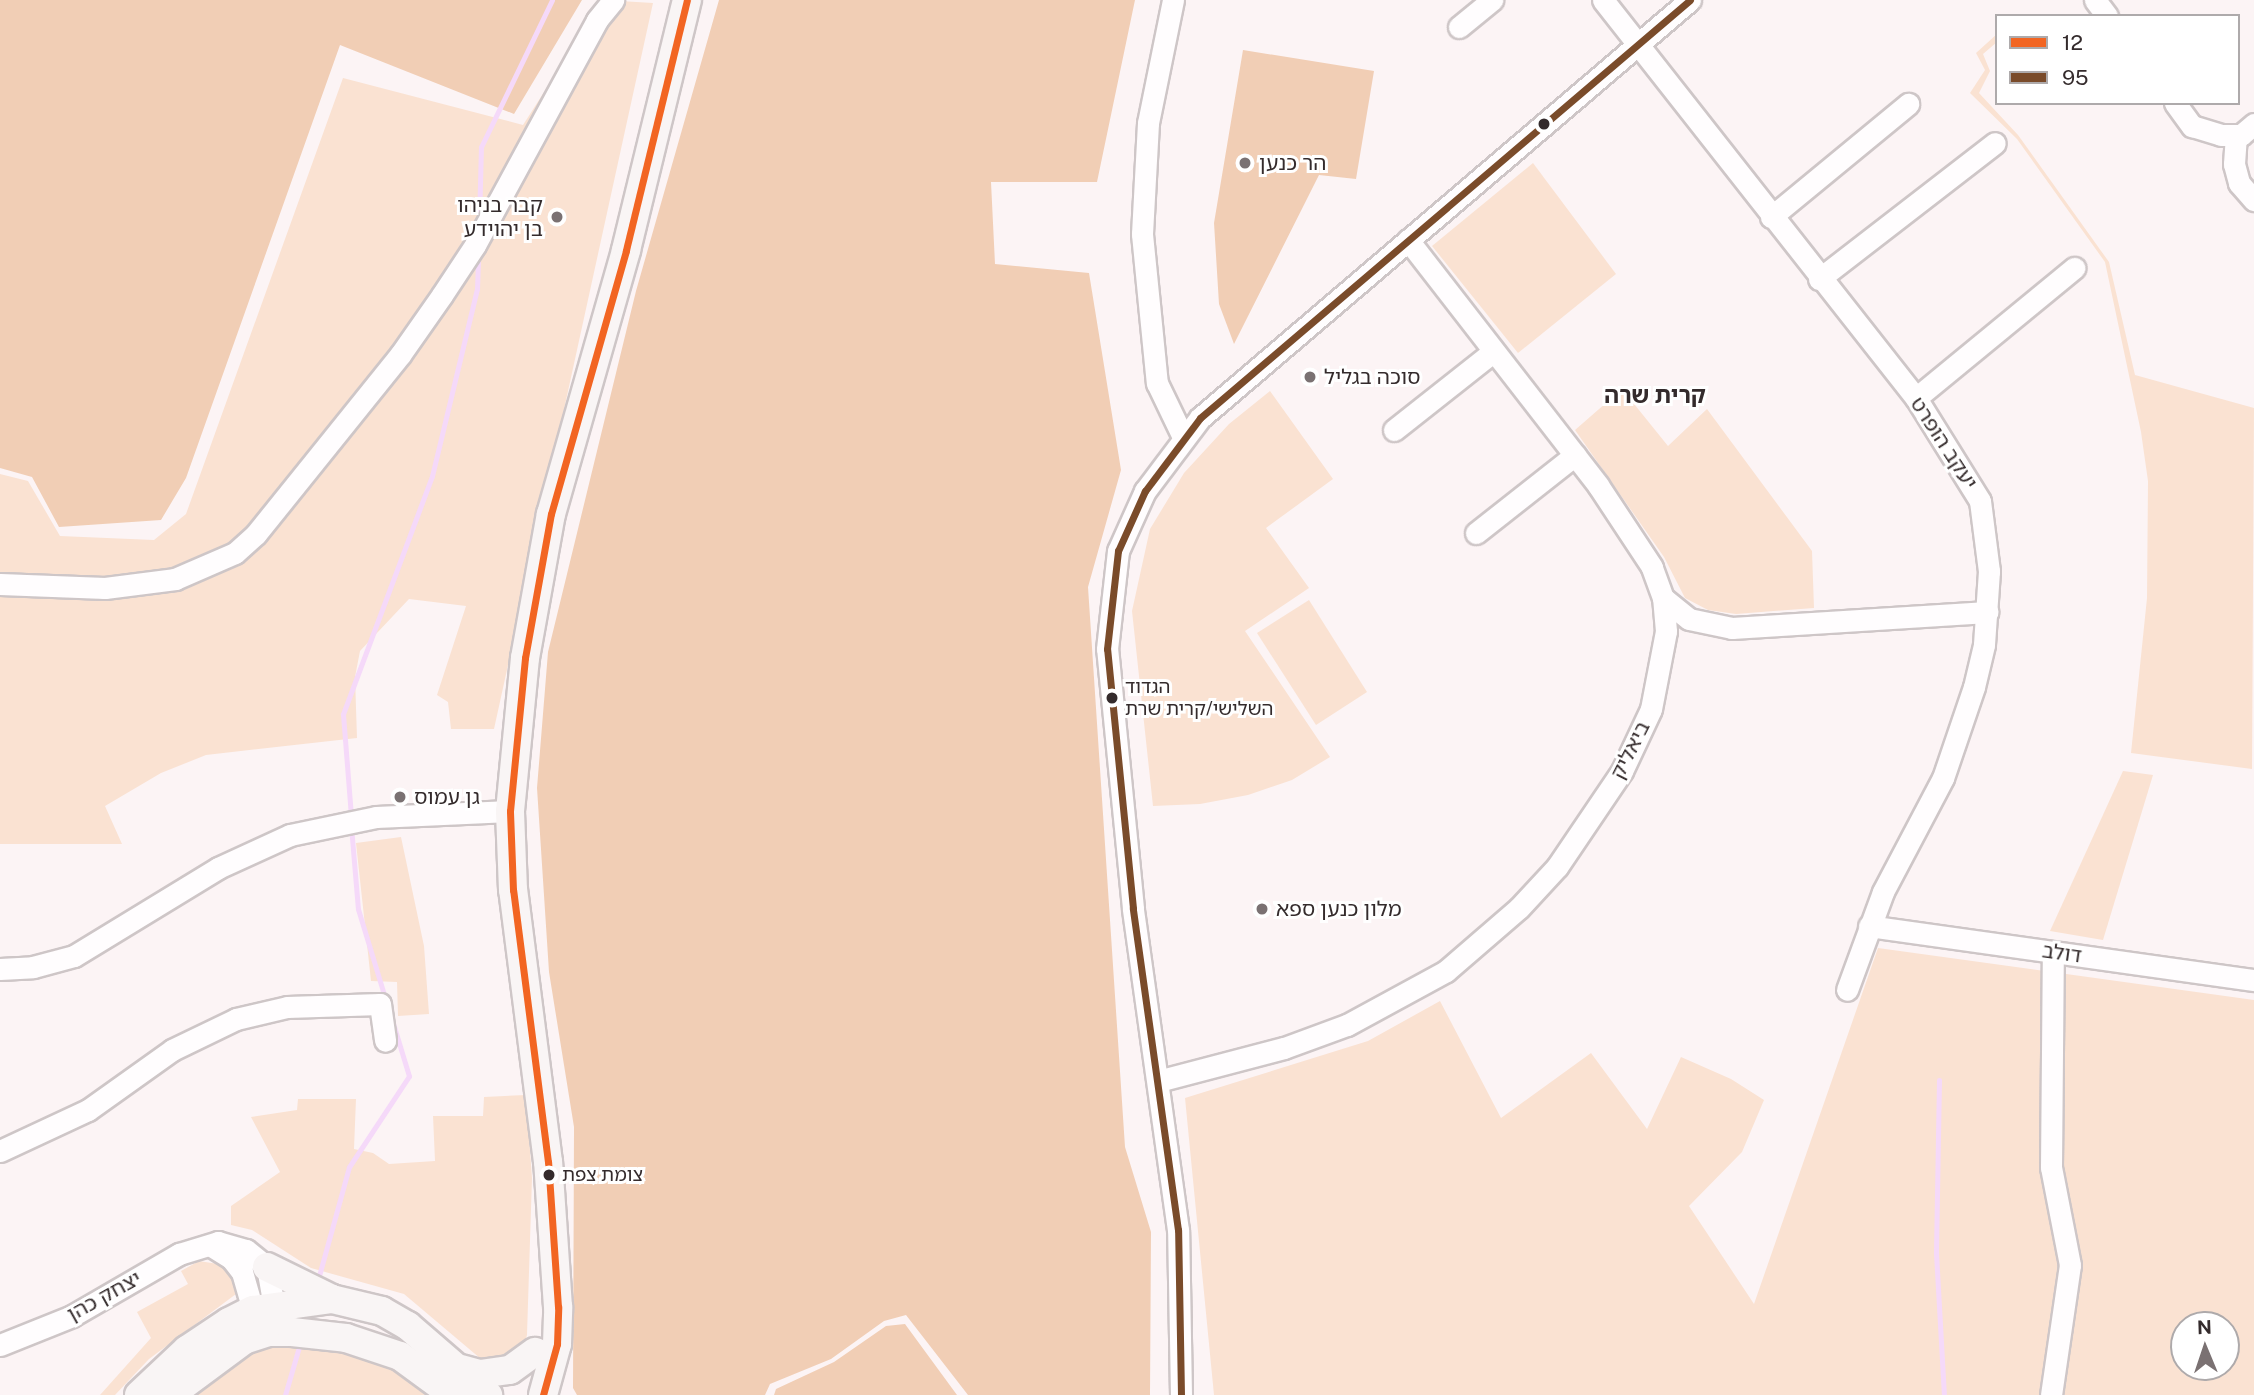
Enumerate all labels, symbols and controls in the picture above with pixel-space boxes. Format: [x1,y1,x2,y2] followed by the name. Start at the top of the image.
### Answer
[1995,14,2240,105] legend
[2062,30,2083,55] text: 12
[2062,65,2089,90] text: 95
[1537,117,1551,131] unlabelled marker
[1259,150,1326,176] place label: הר כנען
[1237,155,1253,171] marker: הר כנען
[457,192,543,242] place label: קבר בניהו בן יהוידע
[549,209,565,225] marker: קבר בניהו בן יהוידע
[1324,364,1421,390] place label: סוכה בגליל
[1302,369,1318,385] marker: סוכה בגליל
[1604,381,1706,409] district label: קרית שרה
[1905,392,1983,494] street label: יעקב הופרט
[1125,676,1273,720] place label: הגדוד השלישי/קרית שרת
[1105,691,1119,705] marker: הגדוד השלישי/קרית שרת
[1605,717,1655,783] street label: ביאליק
[414,784,480,810] place label: גן עמוס
[392,789,408,805] marker: גן עמוס
[1276,896,1402,922] place label: מלון כנען ספא
[1254,901,1270,917] marker: מלון כנען ספא
[2041,938,2083,968] street label: דולב
[562,1164,643,1186] place label: צומת צפת
[542,1168,556,1182] marker: צומת צפת
[62,1265,146,1327] street label: יצחק כהן
[2170,1311,2240,1381] north arrow
[2197,1316,2212,1338] text: N

